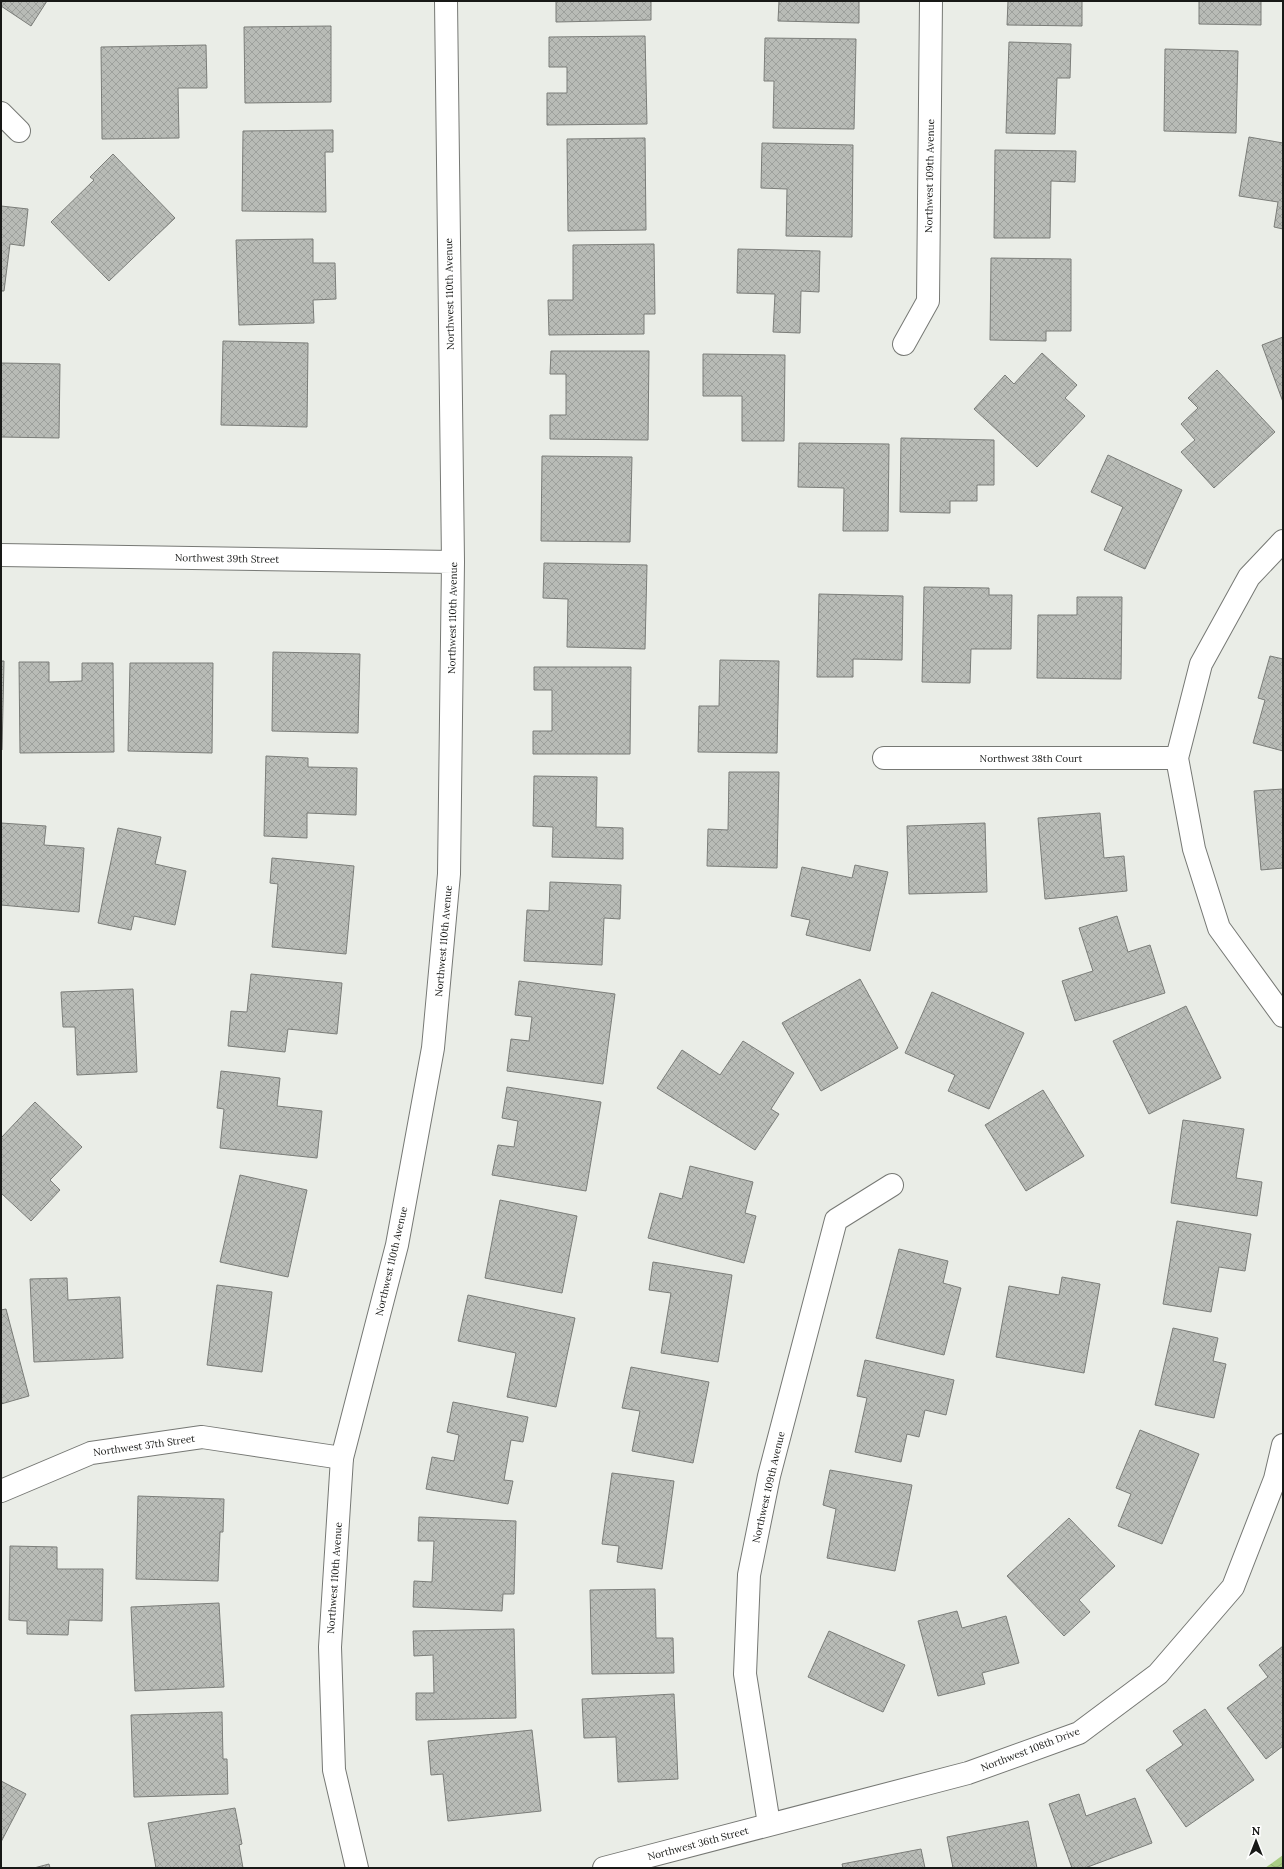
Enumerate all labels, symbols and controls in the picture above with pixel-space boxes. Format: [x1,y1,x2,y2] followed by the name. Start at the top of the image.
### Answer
[922,118,937,233] street label: Northwest 109th Avenue
[442,237,457,350] street label: Northwest 110th Avenue
[175,551,279,566] street label: Northwest 39th Street
[445,561,460,674] street label: Northwest 110th Avenue
[980,752,1083,765] street label: Northwest 38th Court
[432,884,455,997] street label: Northwest 110th Avenue
[373,1205,411,1317] street label: Northwest 110th Avenue
[749,1430,788,1544] street label: Northwest 109th Avenue
[92,1432,196,1459] street label: Northwest 37th Street
[324,1521,345,1634] street label: Northwest 110th Avenue
[979,1724,1082,1774] street label: Northwest 108th Drive
[1236,1821,1276,1861] north arrow
[646,1824,750,1863] street label: Northwest 36th Street
[1252,1824,1261,1838] text: N

